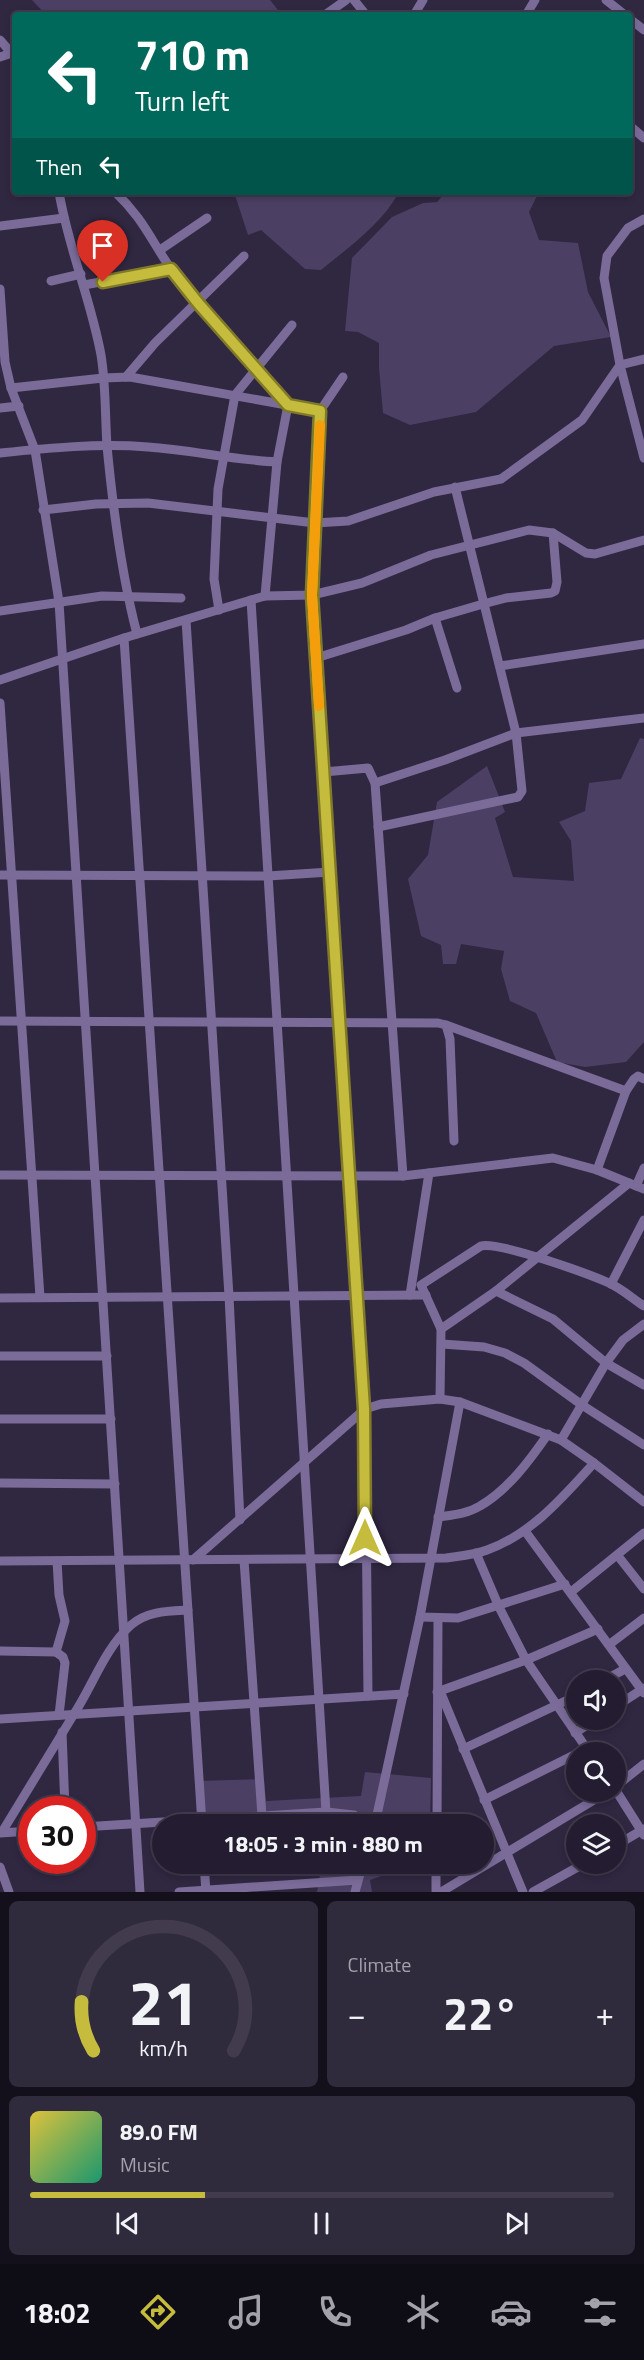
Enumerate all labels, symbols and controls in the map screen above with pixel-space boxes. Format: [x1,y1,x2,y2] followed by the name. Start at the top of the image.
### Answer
[135,22,250,86] text: 710 m
[36,36,114,114] icon: left
[135,80,229,121] text: Turn left
[36,150,82,184] text: Then
[94,150,127,183] icon: left
[77,220,128,282] pin
[86,229,119,262] icon: arrive
[333,1506,397,1570] position arrow
[566,1670,626,1874] map controls
[566,1670,626,1730] button: sound
[566,1742,626,1802] button: search
[18,1796,96,1874] speed limit sign: 30
[566,1814,626,1874] button: layers
[223,1827,423,1861] text: 18:05 · 3 min · 880 m
[348,1949,411,1980] text: Climate
[128,1954,198,2049] text: 21
[443,1979,519,2047] text: 22°
[348,1989,366,2039] text: −
[596,1989,614,2039] text: +
[139,2032,188,2064] text: km/h
[120,2115,198,2149] text: 89.0 FM
[120,2149,170,2180] text: Music
[111,2207,144,2240] icon: previous
[305,2207,338,2240] icon: pause
[500,2207,533,2240] icon: next
[137,2291,179,2333] icon: directions
[225,2291,267,2333] icon: music
[314,2291,356,2333] icon: phone
[402,2291,444,2333] icon: climate
[490,2291,532,2333] icon: car
[579,2291,621,2333] icon: filters
[23,2292,91,2333] text: 18:02

